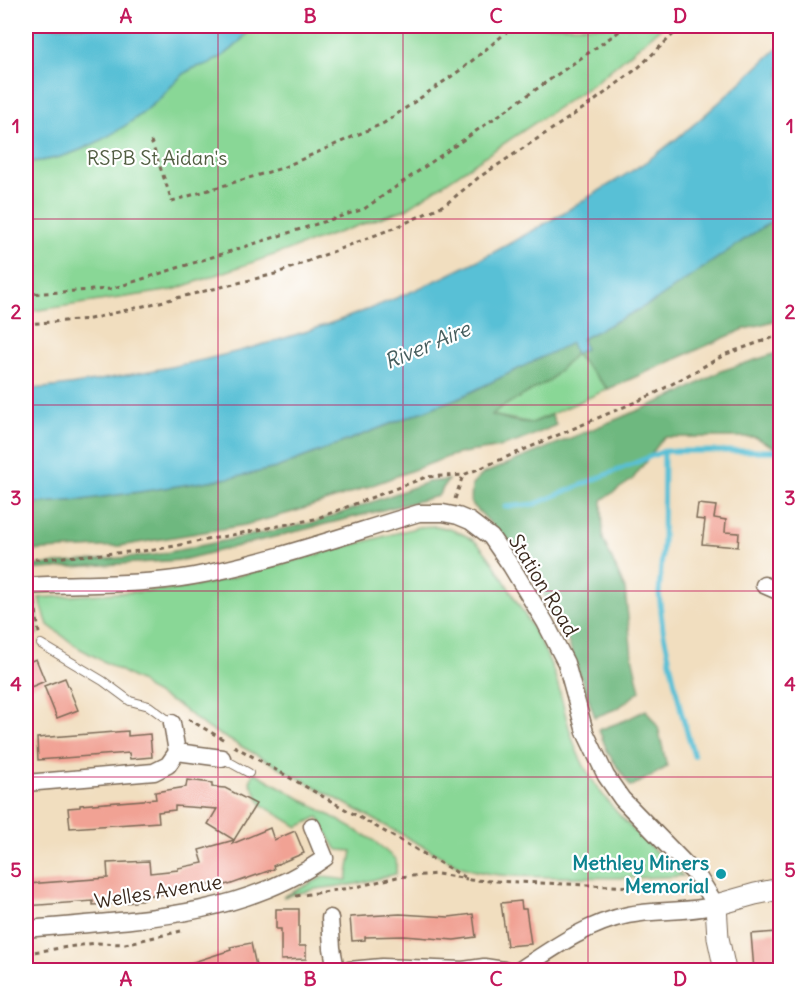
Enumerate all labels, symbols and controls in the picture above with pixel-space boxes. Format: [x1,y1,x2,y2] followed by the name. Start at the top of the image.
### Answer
[120,3,133,28] text: A
[303,3,317,28] text: B
[489,3,503,28] text: C
[673,3,687,28] text: D
[12,113,20,138] text: 1
[786,113,794,138] text: 1
[87,145,227,170] park label: RSPB St Aidan's
[11,299,22,324] text: 2
[785,299,796,324] text: 2
[380,314,476,375] water label: River Aire
[10,485,22,510] text: 3
[784,485,796,510] text: 3
[504,529,584,641] street label: Station Road
[10,671,22,696] text: 4
[784,671,796,696] text: 4
[572,850,709,898] place label: Methley Miners Memorial
[10,857,22,882] text: 5
[784,857,796,882] text: 5
[714,867,728,881] marker: Methley Miners Memorial
[92,869,224,913] street label: Welles Avenue
[120,966,133,991] text: A
[303,966,317,991] text: B
[489,966,503,991] text: C
[673,966,687,991] text: D

